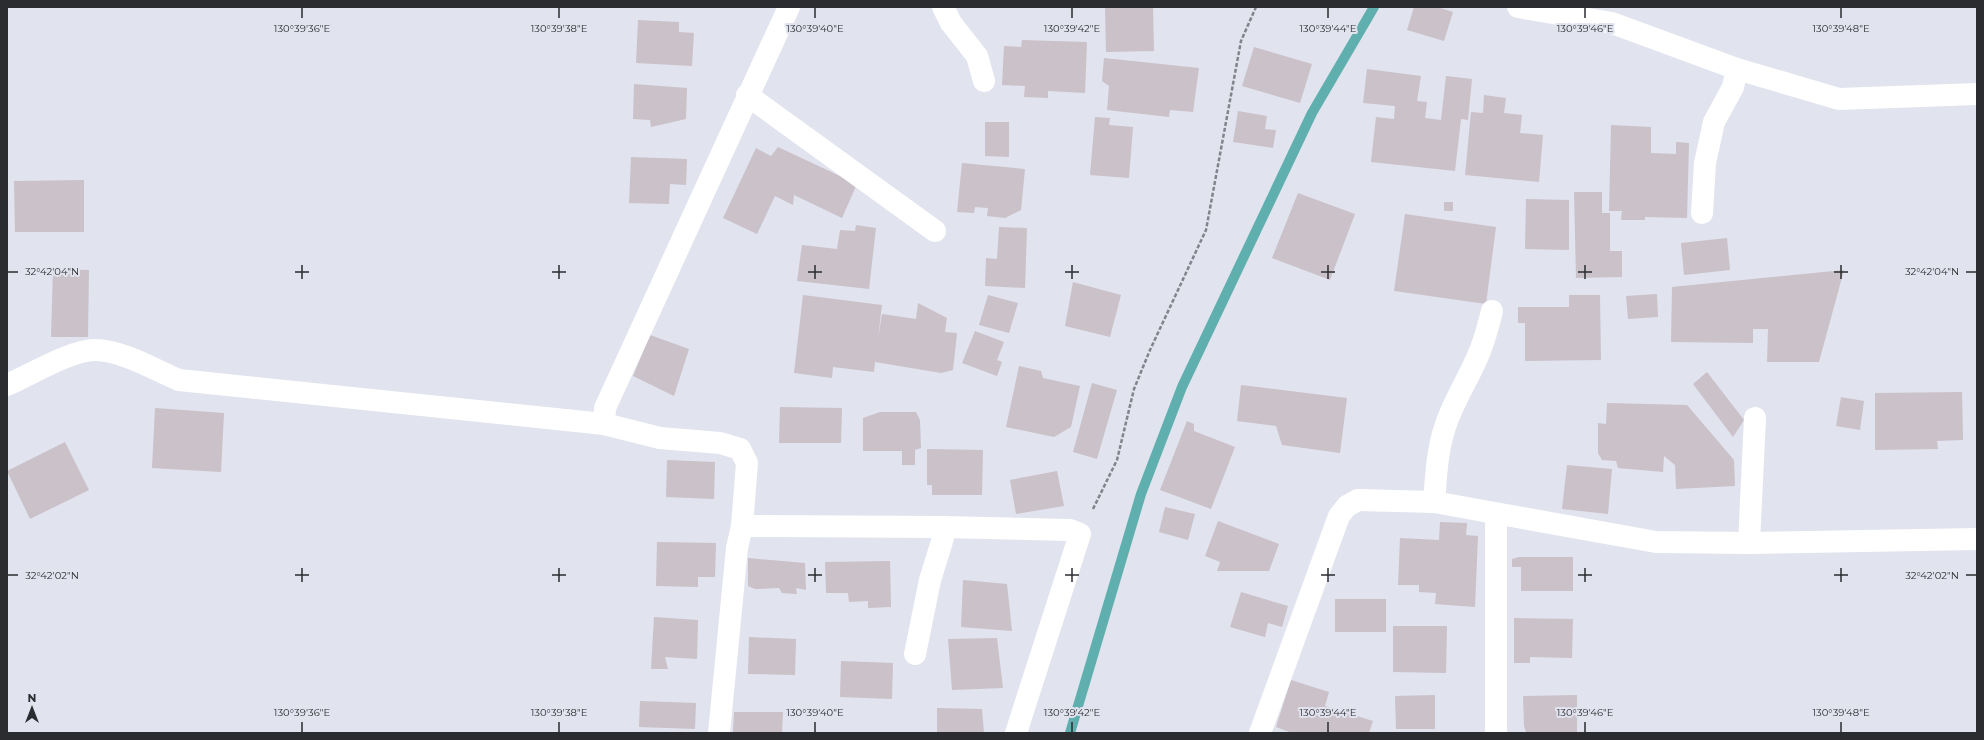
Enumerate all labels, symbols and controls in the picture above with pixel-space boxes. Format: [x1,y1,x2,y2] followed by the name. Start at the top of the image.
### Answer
[274,22,330,35] text: 130°39'36"E
[531,22,588,35] text: 130°39'38"E
[786,22,844,35] text: 130°39'40"E
[1044,22,1100,35] text: 130°39'42"E
[1299,22,1357,35] text: 130°39'44"E
[1557,22,1614,35] text: 130°39'46"E
[1812,22,1870,35] text: 130°39'48"E
[25,265,79,278] text: 32°42'04"N
[1905,265,1959,278] text: 32°42'04"N
[25,569,79,582] text: 32°42'02"N
[1905,569,1959,582] text: 32°42'02"N
[12,688,52,728] north arrow
[28,691,36,705] text: N
[274,706,330,719] text: 130°39'36"E
[531,706,588,719] text: 130°39'38"E
[786,706,844,719] text: 130°39'40"E
[1044,706,1100,719] text: 130°39'42"E
[1299,706,1357,719] text: 130°39'44"E
[1557,706,1614,719] text: 130°39'46"E
[1812,706,1870,719] text: 130°39'48"E

